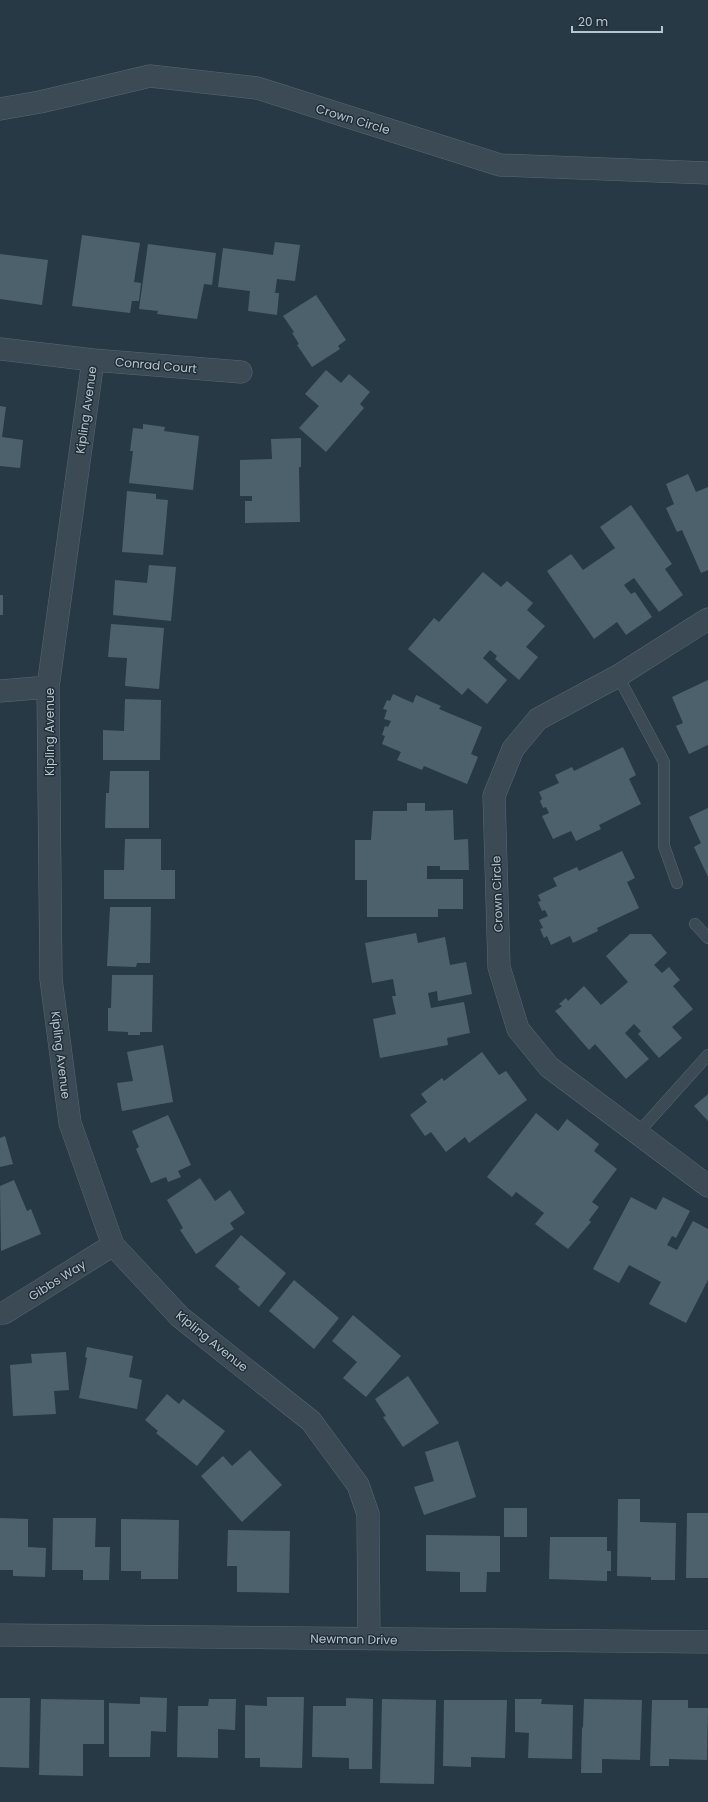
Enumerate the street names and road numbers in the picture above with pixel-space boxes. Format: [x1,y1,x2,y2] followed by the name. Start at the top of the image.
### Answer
[314,100,392,138] street label: Crown Circle
[114,353,198,377] street label: Conrad Court
[71,365,101,455] street label: Kipling Avenue
[41,688,58,776] street label: Kipling Avenue
[487,855,507,933] street label: Crown Circle
[47,1010,75,1100] street label: Kipling Avenue
[25,1256,89,1304] street label: Gibbs Way
[172,1307,252,1375] street label: Kipling Avenue
[310,1630,398,1648] street label: Newman Drive

